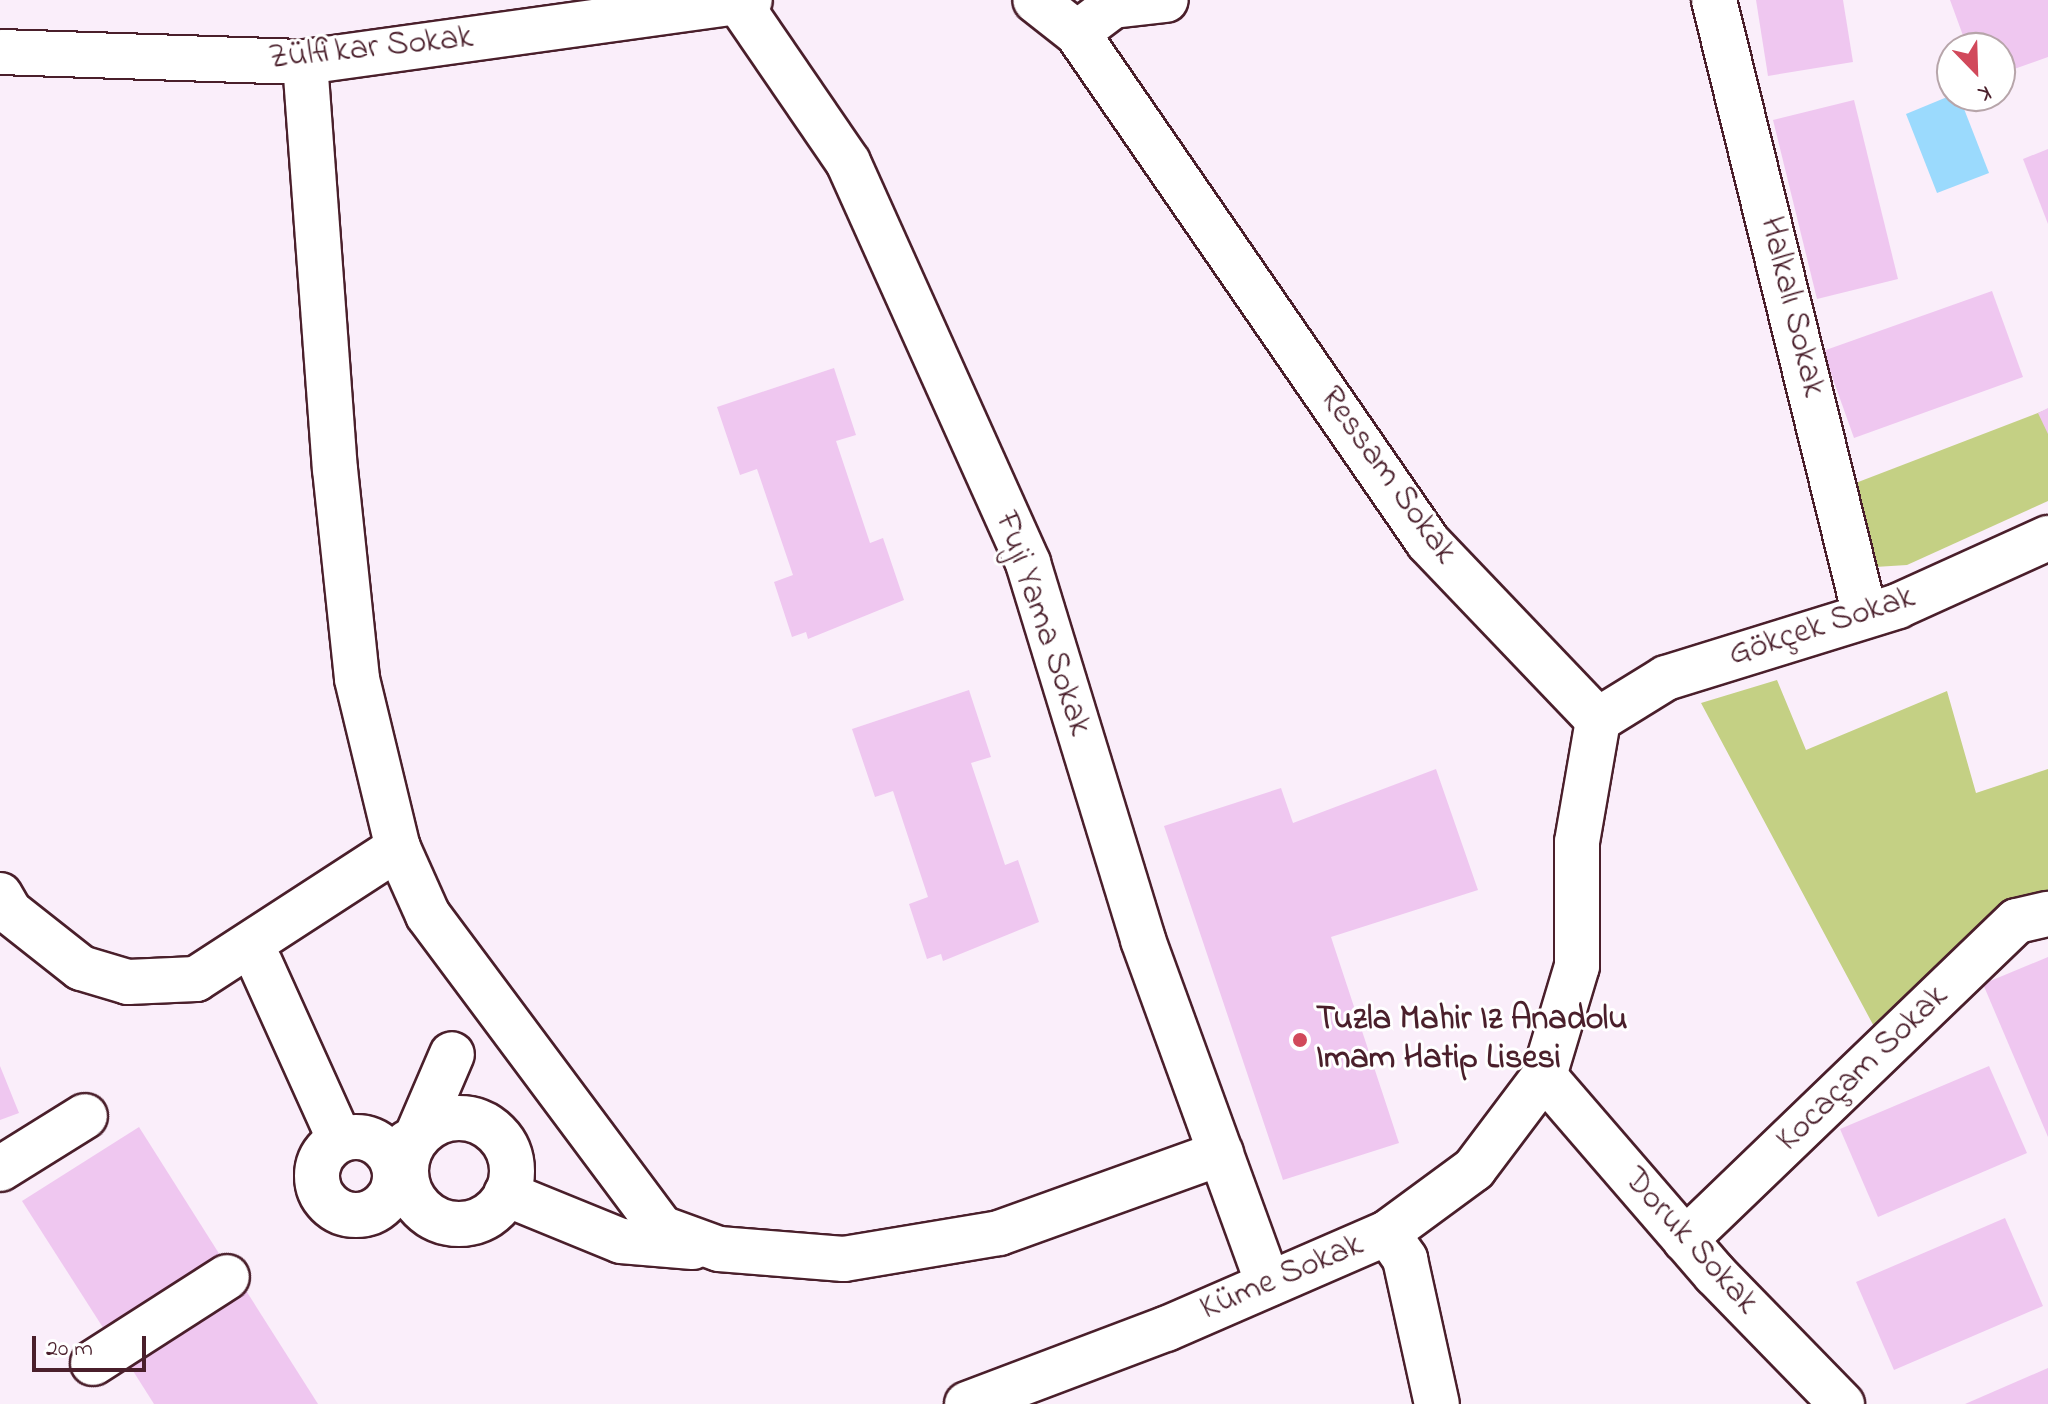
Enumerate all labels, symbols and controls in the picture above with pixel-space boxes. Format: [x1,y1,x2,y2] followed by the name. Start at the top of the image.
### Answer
[267,18,475,80] street label: Zülfikar Sokak
[1936,32,2016,112] north arrow
[1973,75,1996,109] text: K
[1749,213,1833,401] street label: Halkalı Sokak
[1309,380,1465,572] street label: Ressam Sokak
[985,507,1099,741] street label: Fuji Yama Sokak
[1724,578,1920,676] street label: Gökçek Sokak
[1769,977,1957,1161] street label: Kocaçam Sokak
[1316,1000,1628,1080] place label: Tuzla Mahir Iz Anadolu Imam Hatip Lisesi
[1291,1031,1309,1049] marker: Tuzla Mahir Iz Anadolu Imam Hatip Lisesi
[1614,1161,1766,1323] street label: Doruk Sokak
[1195,1226,1369,1330] street label: Küme Sokak
[36,1320,150,1370] scale bar
[46,1332,93,1367] text: 20 m

